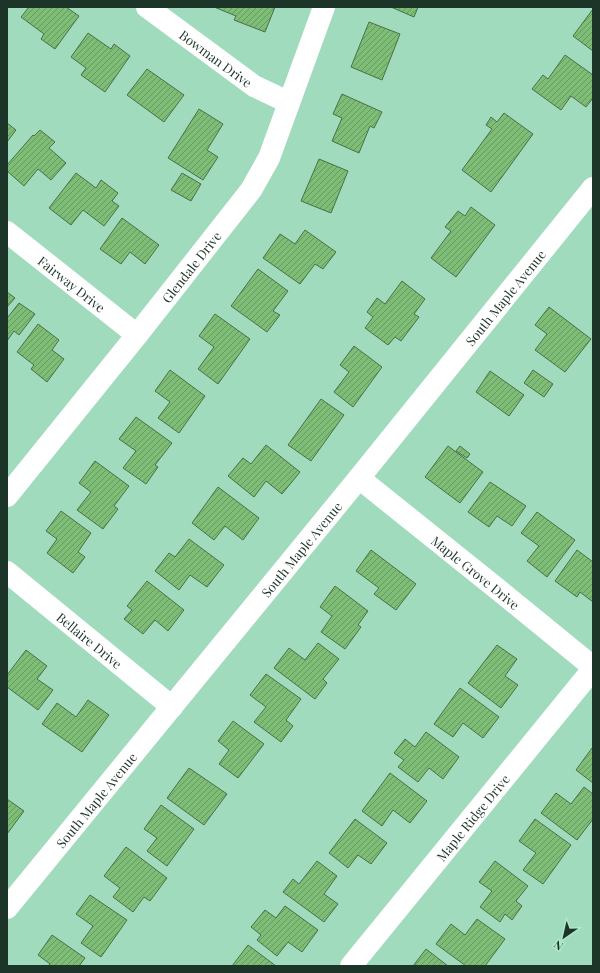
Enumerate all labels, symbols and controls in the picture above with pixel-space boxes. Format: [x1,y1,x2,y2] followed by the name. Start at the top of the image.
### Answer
[177,26,256,91] street label: Bowman Drive
[157,227,224,306] street label: Glendale Drive
[461,245,549,349] street label: South Maple Avenue
[35,252,109,316] street label: Fairway Drive
[257,497,345,600] street label: South Maple Avenue
[428,531,524,613] street label: Maple Grove Drive
[54,608,126,672] street label: Bellaire Drive
[52,748,140,851] street label: South Maple Avenue
[432,770,513,864] street label: Maple Ridge Drive
[544,917,584,957] north arrow
[551,937,566,954] text: N

